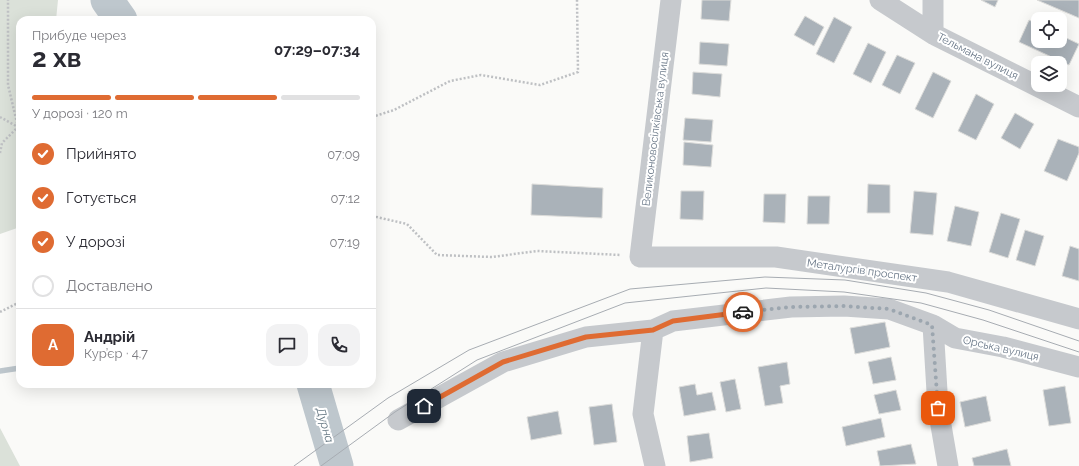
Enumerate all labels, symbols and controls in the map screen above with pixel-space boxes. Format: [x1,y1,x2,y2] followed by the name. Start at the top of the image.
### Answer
[1031,12,1067,92] map controls
[1031,12,1067,48] button: locate
[32,28,126,43] text: Прибуде через
[935,30,1020,82] street label: Тельмана вулиця
[274,41,360,59] text: 07:29–07:34
[32,43,81,73] text: 2 хв
[640,51,671,207] street label: Великоновосілківська вулиця
[1031,56,1067,92] button: layers
[32,106,128,121] text: У дорозі · 120 m
[32,143,54,165] icon: check
[66,145,136,163] text: Прийнято
[327,147,360,162] text: 07:09
[32,187,54,209] icon: check
[66,189,136,207] text: Готується
[330,191,360,206] text: 07:12
[32,231,54,253] icon: check
[66,233,125,251] text: У дорозі
[330,235,360,250] text: 07:19
[806,256,919,285] street label: Металургів проспект
[66,277,153,295] text: Доставлено
[723,292,763,332] courier
[732,301,754,323] icon: car
[266,324,308,366] button: chat
[318,324,360,366] button: phone
[84,328,135,346] text: Андрій
[962,333,1040,364] street label: Орська вулиця
[48,336,58,354] text: А
[84,346,148,361] text: Кур’єр · 4.7
[407,389,441,423] pin
[921,391,955,425] pin
[413,395,435,417] icon: home
[927,397,949,419] icon: bag
[313,405,337,444] water label: Дурна

